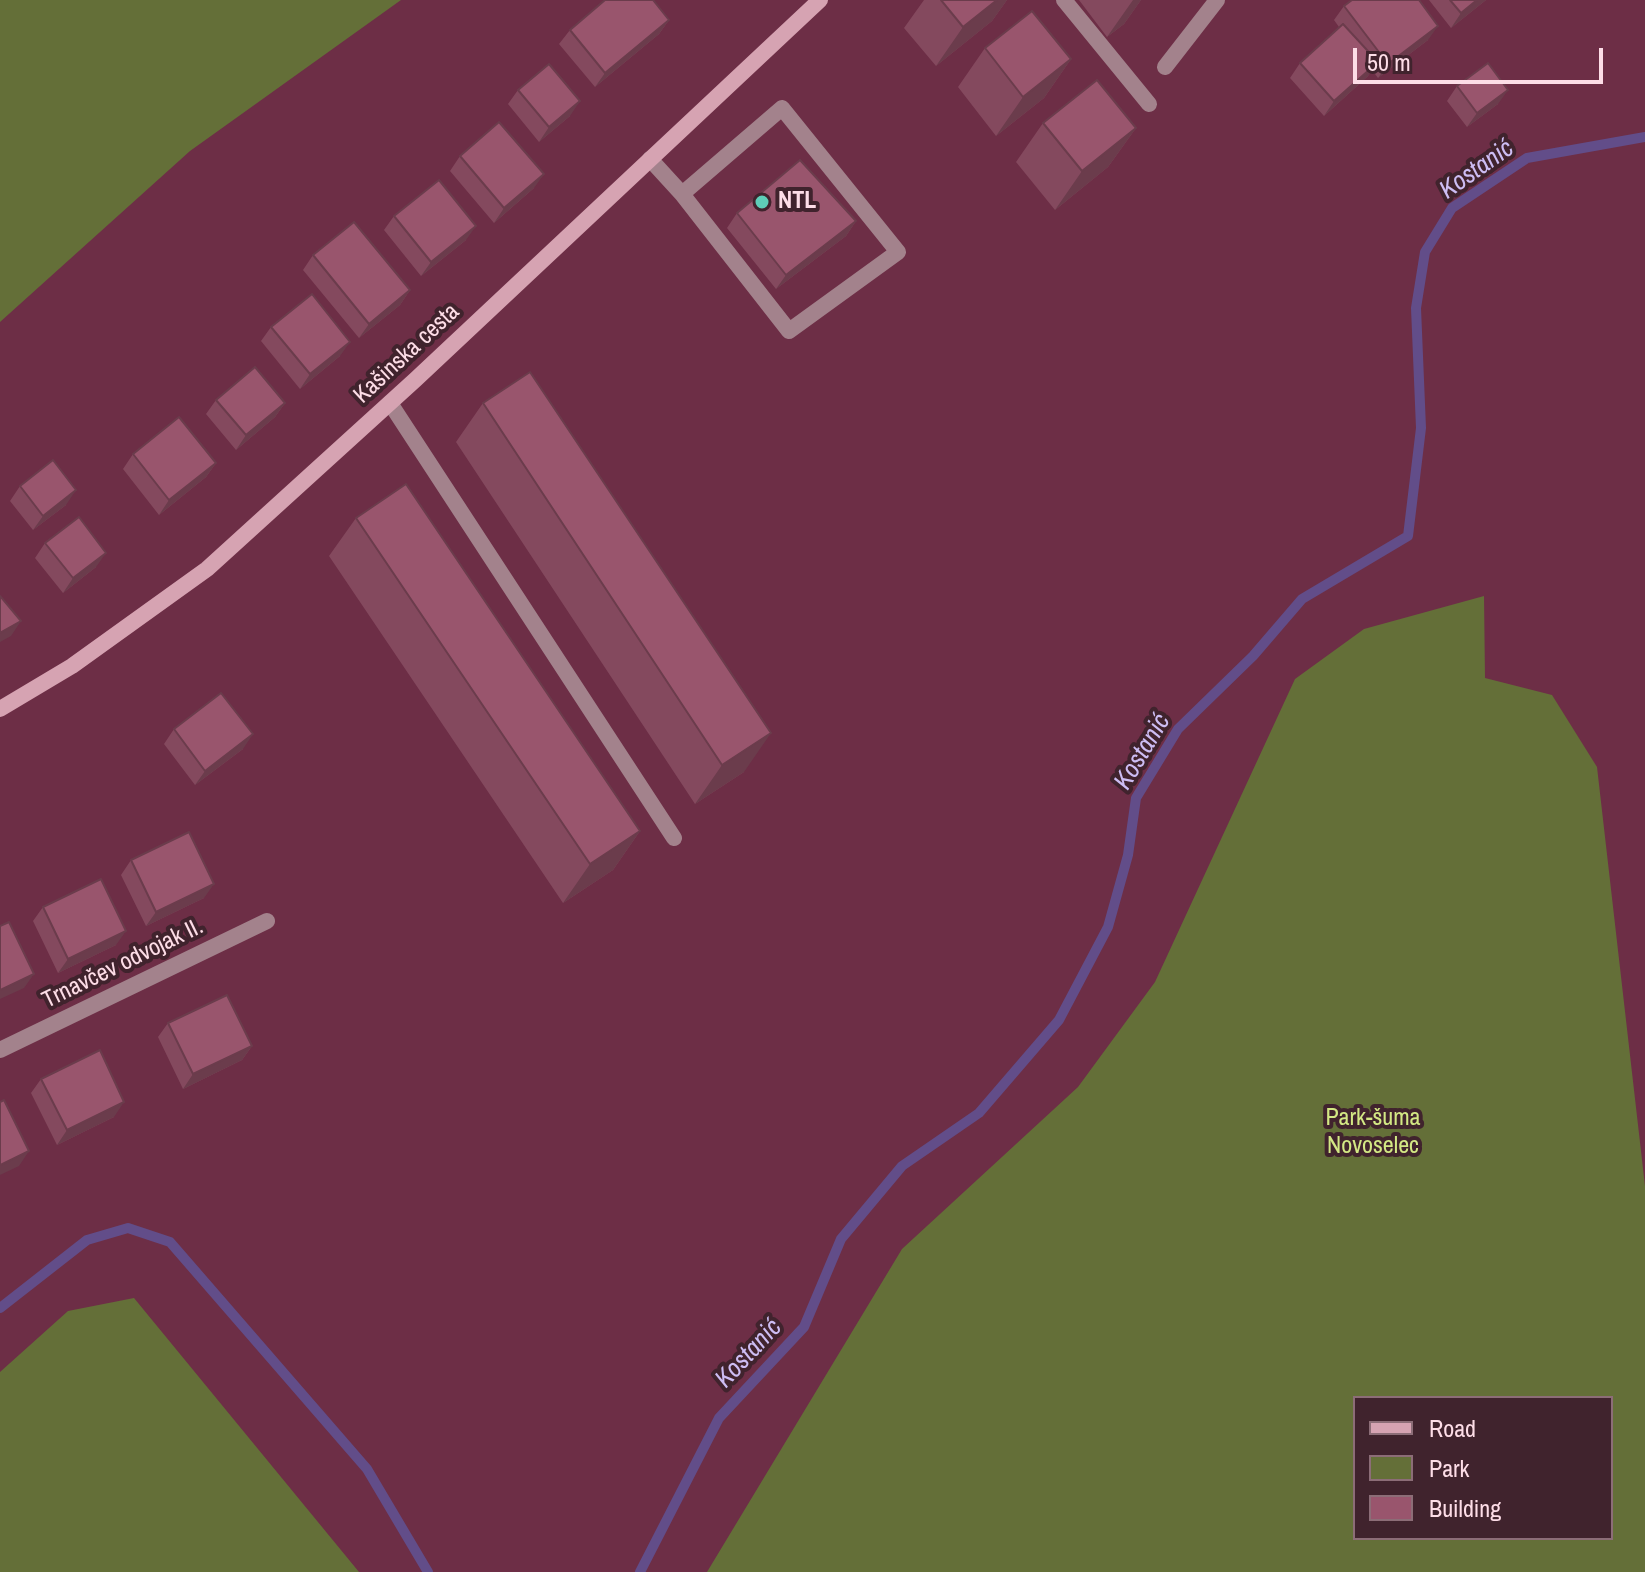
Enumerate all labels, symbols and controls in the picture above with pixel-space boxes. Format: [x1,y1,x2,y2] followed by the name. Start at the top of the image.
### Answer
[1357,32,1607,82] scale bar
[1367,46,1411,78] text: 50 m
[1434,133,1520,207] water label: Kostanić
[778,188,816,216] place label: NTL
[753,193,771,211] marker: NTL
[348,298,466,410] street label: Kašinska cesta
[1108,708,1178,796] water label: Kostanić
[38,913,208,1015] street label: Trnavčev odvojak II.
[1325,1105,1421,1161] park label: Park-šuma Novoselec
[709,1313,789,1395] water label: Kostanić
[1353,1396,1613,1540] legend
[1429,1412,1476,1444] text: Road
[1429,1452,1469,1484] text: Park
[1429,1492,1501,1524] text: Building

